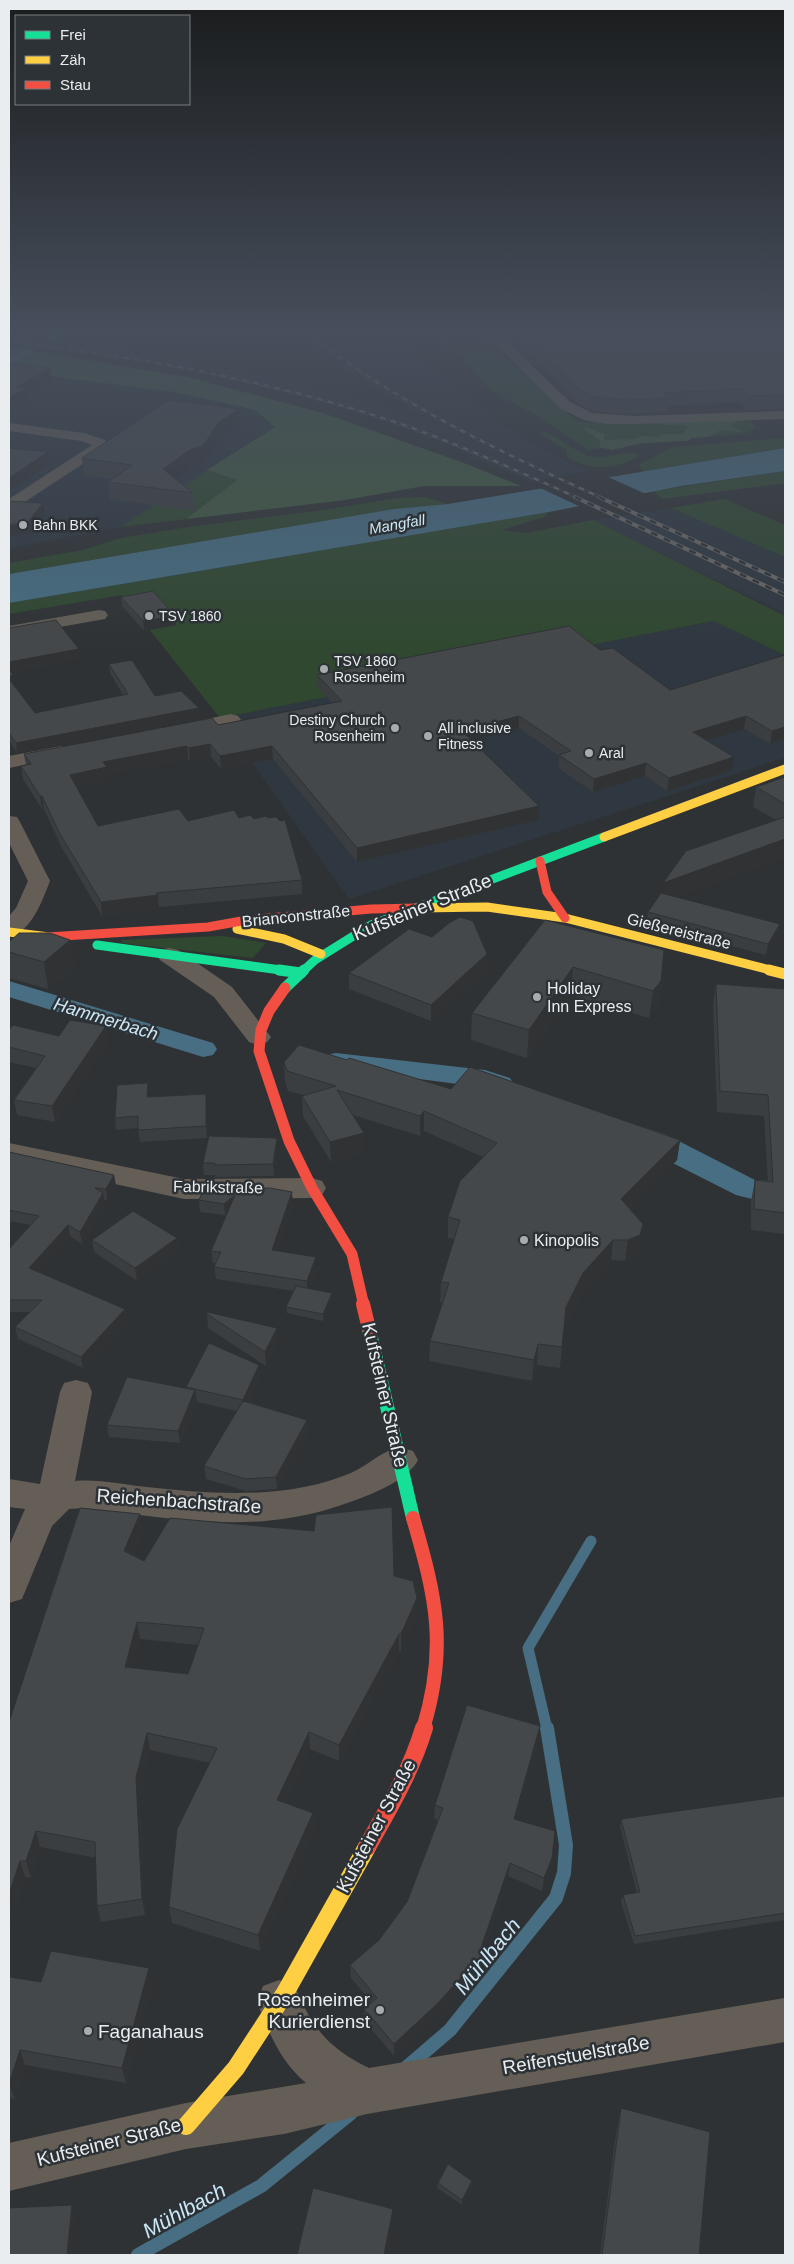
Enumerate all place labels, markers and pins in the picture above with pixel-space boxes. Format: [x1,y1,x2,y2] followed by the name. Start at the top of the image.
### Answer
[33,517,98,533] place label: Bahn BKK
[17,519,29,531] marker: Bahn BKK
[159,608,221,624] place label: TSV 1860
[143,610,155,622] marker: TSV 1860
[334,653,405,685] place label: TSV 1860 Rosenheim
[318,663,330,675] marker: TSV 1860 Rosenheim
[289,712,385,744] place label: Destiny Church Rosenheim
[438,720,511,752] place label: All inclusive Fitness
[389,722,401,734] marker: Destiny Church Rosenheim
[422,730,434,742] marker: All inclusive Fitness
[599,745,624,761] place label: Aral
[583,747,595,759] marker: Aral
[547,980,631,1015] place label: Holiday Inn Express
[531,991,543,1003] marker: Holiday Inn Express
[534,1232,599,1249] place label: Kinopolis
[518,1234,530,1246] marker: Kinopolis
[257,1989,371,2032] place label: Rosenheimer Kurierdienst
[374,2004,386,2016] marker: Rosenheimer Kurierdienst
[98,2021,204,2042] place label: Faganahaus
[82,2025,94,2037] marker: Faganahaus

